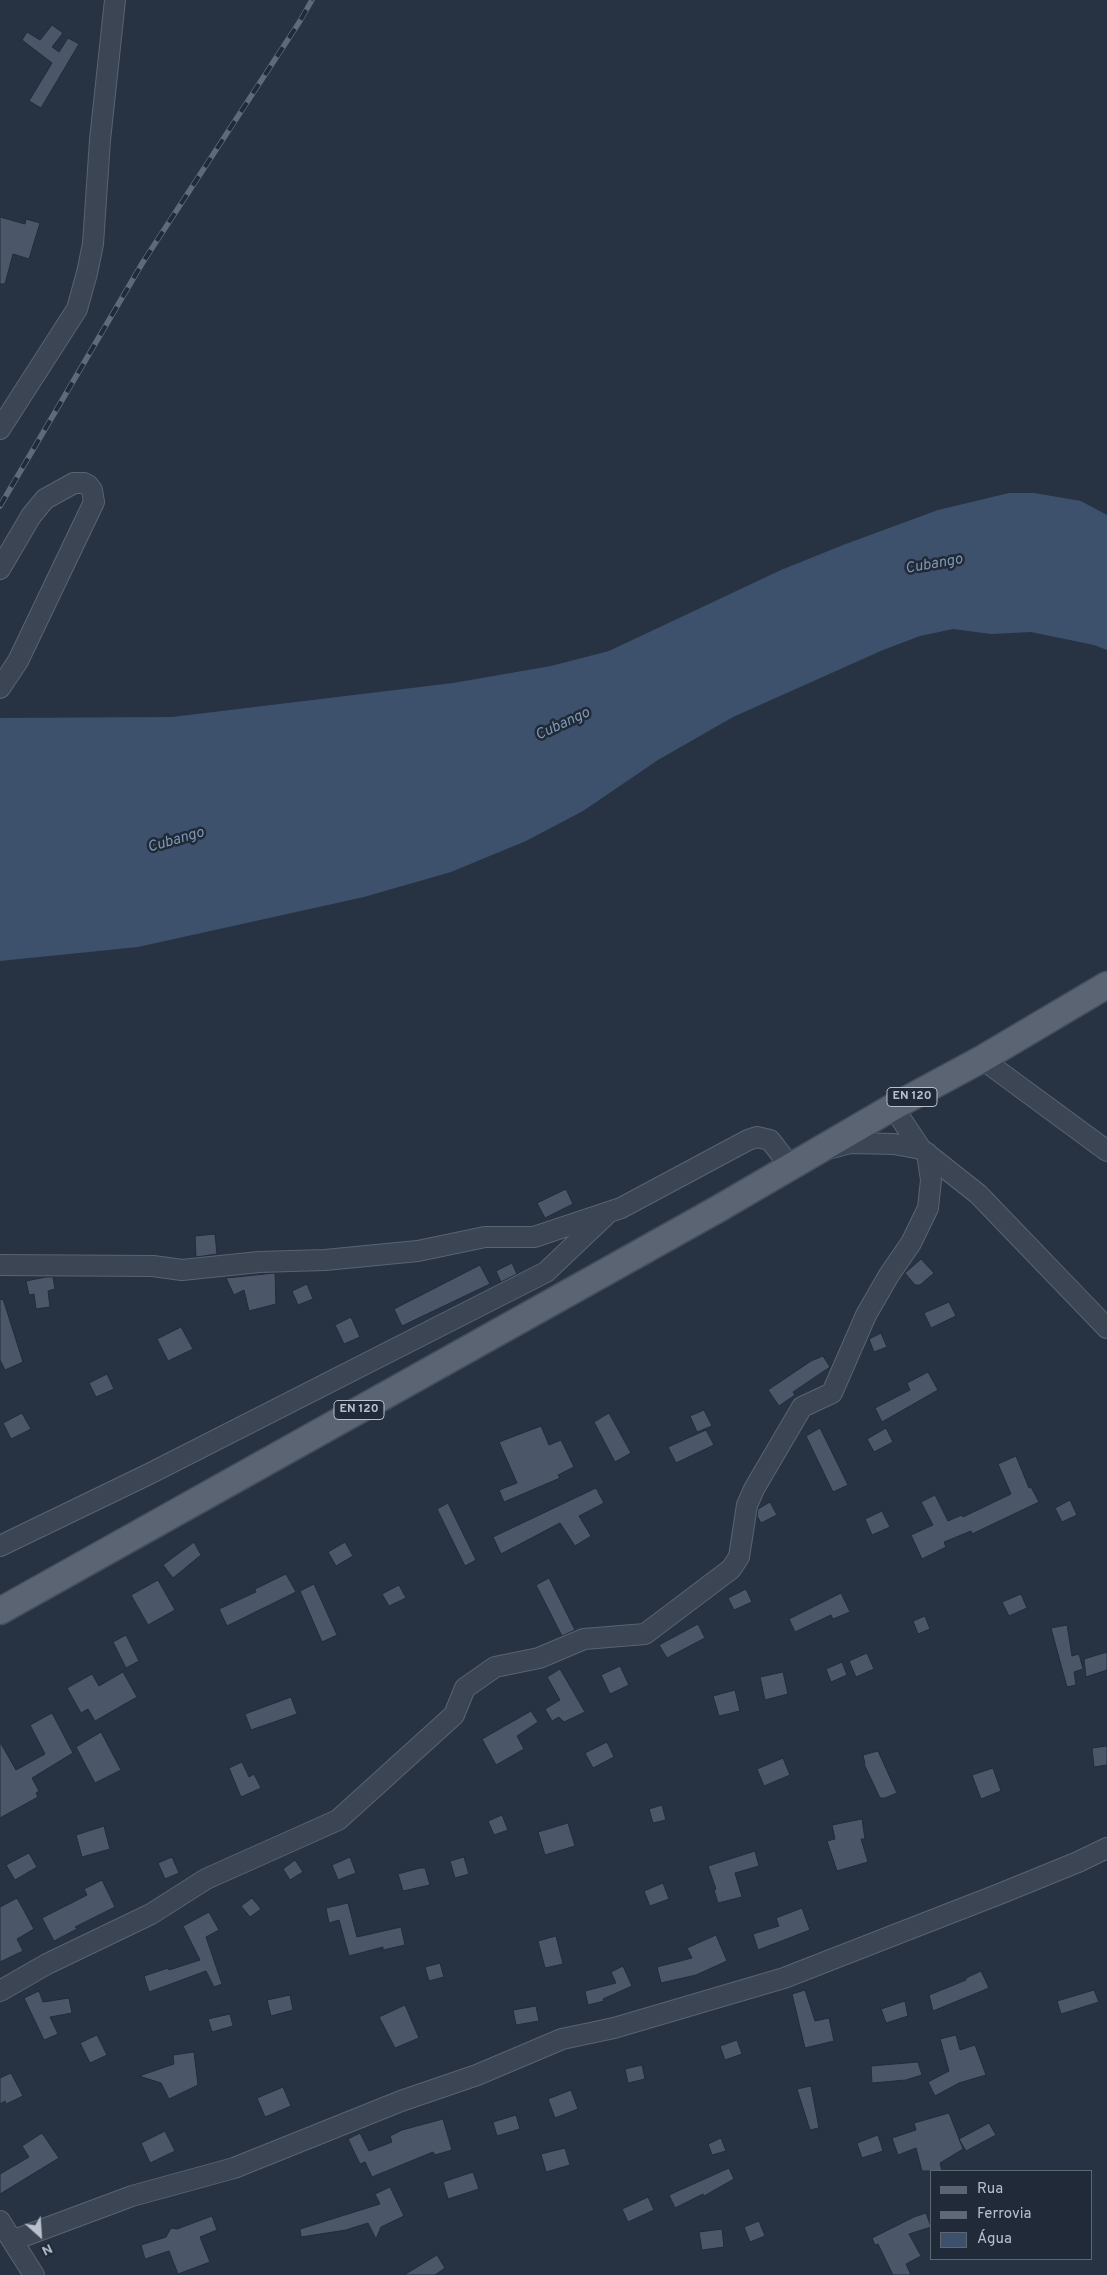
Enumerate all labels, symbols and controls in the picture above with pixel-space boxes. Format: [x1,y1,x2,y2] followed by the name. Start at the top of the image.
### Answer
[904,551,964,579] water label: Cubango
[533,705,593,745] water label: Cubango
[146,824,206,858] water label: Cubango
[887,1088,937,1106] road number: EN 120
[334,1400,384,1420] road number: EN 120
[930,2170,1092,2260] legend
[977,2180,1003,2199] text: Rua
[977,2205,1031,2224] text: Ferrovia
[15,2210,65,2260] north arrow
[977,2230,1012,2249] text: Água
[39,2239,55,2259] text: N

